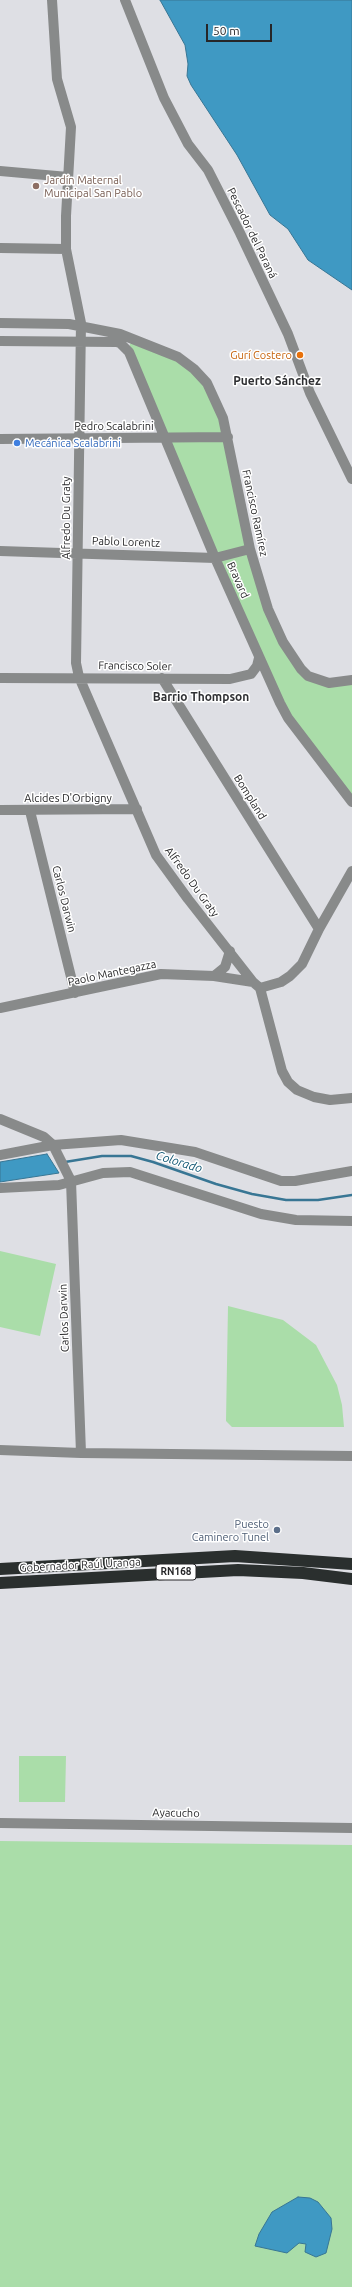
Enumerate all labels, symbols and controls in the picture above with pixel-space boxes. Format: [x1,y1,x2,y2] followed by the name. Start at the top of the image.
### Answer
[208,16,274,42] scale bar
[213,24,240,37] text: 50 m
[44,173,142,199] place label: Jardín Maternal Municipal San Pablo
[31,181,41,191] marker: Jardín Maternal Municipal San Pablo
[224,185,280,281] street label: Pescador del Paraná
[230,348,292,362] place label: Gurí Costero
[295,350,305,360] marker: Gurí Costero
[233,374,321,388] district label: Puerto Sánchez
[74,419,154,433] street label: Pedro Scalabrini
[25,436,121,450] place label: Mecánica Scalabrini
[12,438,22,448] marker: Mecánica Scalabrini
[239,468,271,558] street label: Francisco Ramírez
[59,476,73,560] street label: Alfredo Du Graty
[92,534,160,550] street label: Pablo Lorentz
[224,560,252,600] street label: Bravard
[98,659,172,673] street label: Francisco Soler
[153,690,249,704] district label: Barrio Thompson
[231,772,269,822] street label: Bompland
[24,791,112,805] street label: Alcides D'Orbigny
[162,844,222,920] street label: Alfredo Du Graty
[49,864,79,934] street label: Carlos Darwin
[67,957,157,989] street label: Paolo Mantegazza
[154,1148,204,1176] water label: Colorado
[56,1284,72,1352] street label: Carlos Darwin
[192,1517,269,1543] place label: Puesto Caminero Tunel
[272,1525,282,1535] marker: Puesto Caminero Tunel
[19,1555,141,1575] street label: Gobernador Raúl Uranga
[156,1564,196,1580] road number: RN168
[152,1806,200,1820] street label: Ayacucho

